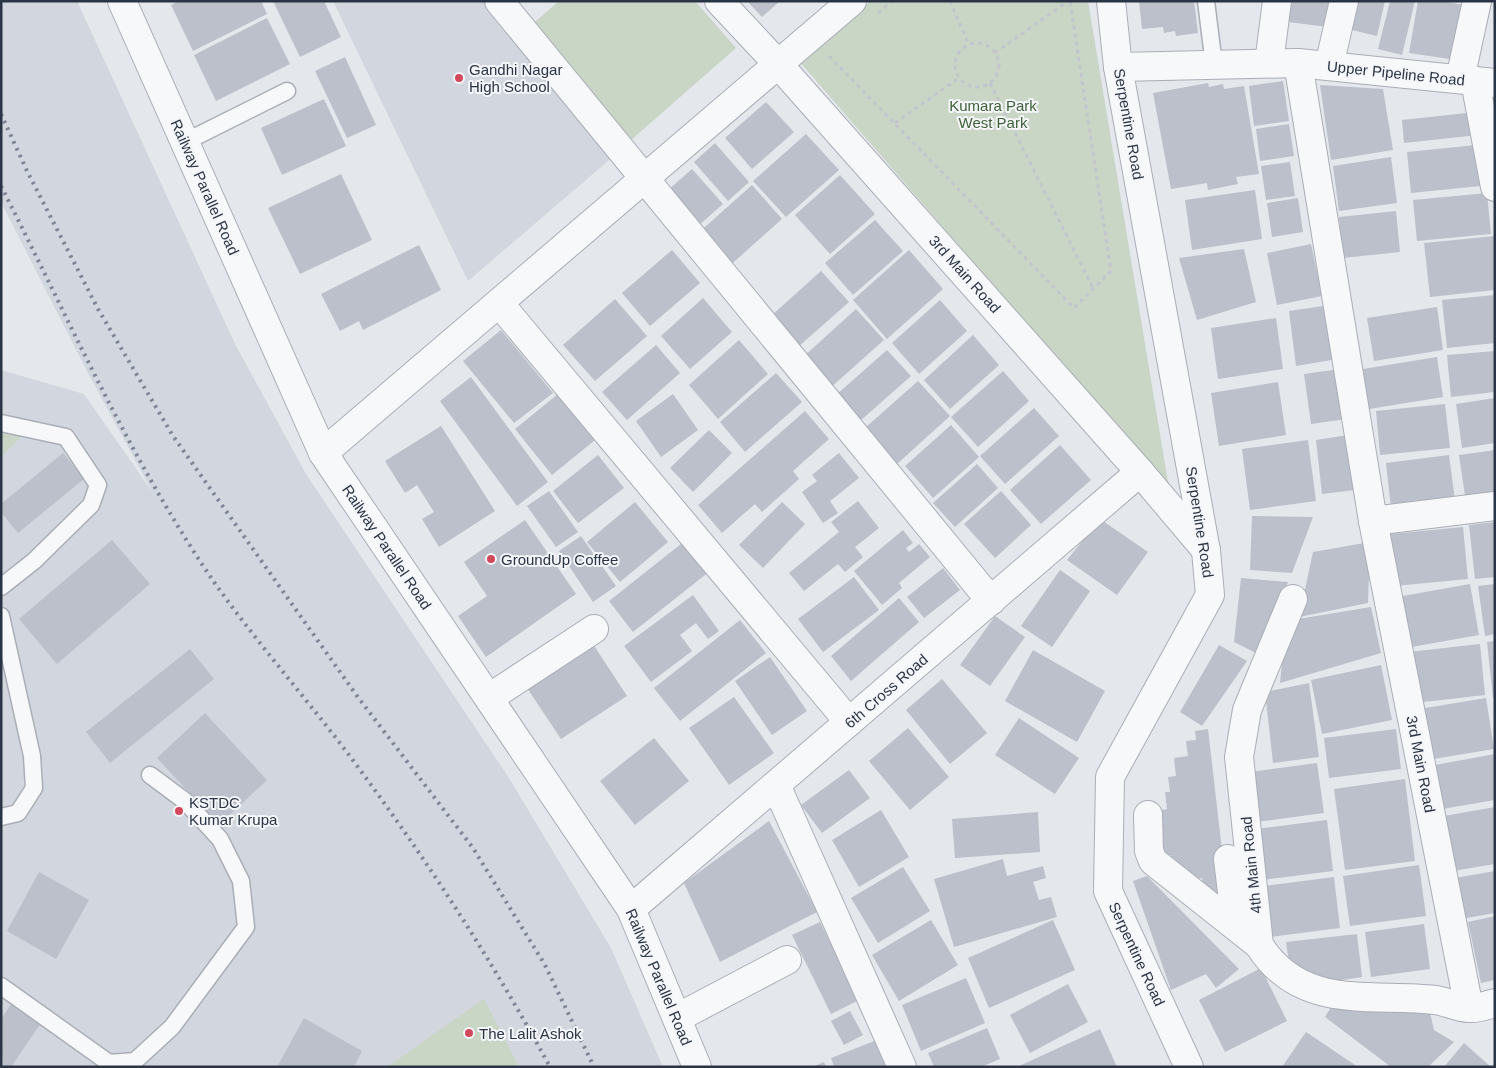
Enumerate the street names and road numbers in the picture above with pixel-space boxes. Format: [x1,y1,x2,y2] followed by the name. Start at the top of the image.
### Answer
[1326,57,1466,89] street label: Upper Pipeline Road
[1111,67,1147,181] street label: Serpentine Road
[167,117,243,257] street label: Railway Parallel Road
[926,232,1004,316] street label: 3rd Main Road
[1183,465,1217,579] street label: Serpentine Road
[339,481,435,613] street label: Railway Parallel Road
[841,650,931,732] street label: 6th Cross Road
[1403,714,1439,814] street label: 3rd Main Road
[1237,816,1265,914] street label: 4th Main Road
[1106,899,1168,1009] street label: Serpentine Road
[623,906,695,1048] street label: Railway Parallel Road

